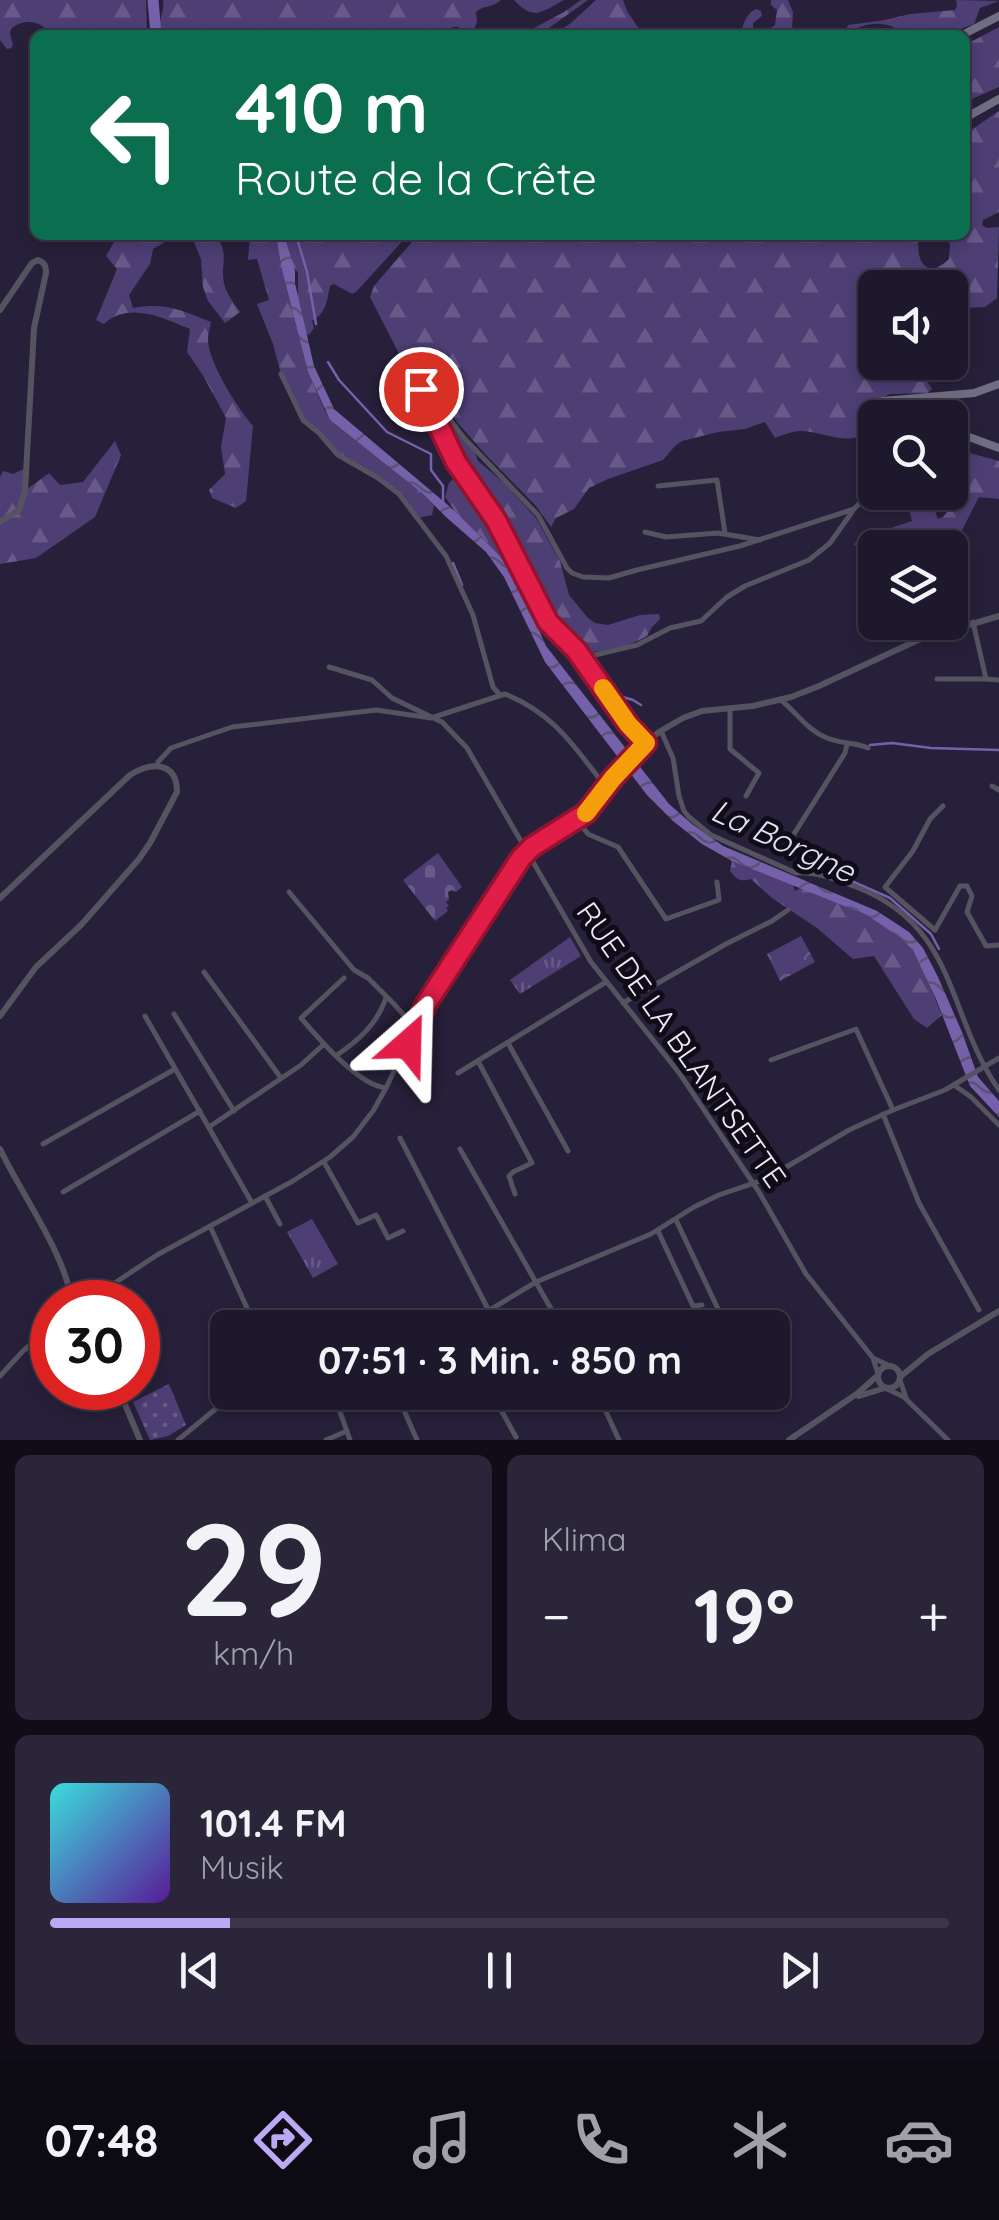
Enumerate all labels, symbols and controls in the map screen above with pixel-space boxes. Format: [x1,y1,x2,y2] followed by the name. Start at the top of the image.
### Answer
[235,63,428,151] text: 410 m
[70,70,200,200] icon: left
[235,150,597,206] text: Route de la Crête
[858,270,968,640] map controls
[858,270,968,380] button: sound
[379,347,464,432] pin
[394,362,449,417] icon: arrive
[858,400,968,510] button: search
[858,530,968,640] button: layers
[705,789,863,892] water label: La Borgne
[569,894,795,1195] street label: RUE DE LA BLANTSETTE
[356,992,460,1096] position arrow
[30,1280,160,1410] speed limit sign: 30
[318,1336,682,1384] text: 07:51 · 3 Min. · 850 m
[180,1486,327,1649] text: 29
[542,1519,626,1559] text: Klima
[694,1568,795,1662] text: 19°
[542,1581,571,1650] text: −
[918,1581,949,1650] text: +
[213,1633,294,1673] text: km/h
[200,1799,347,1847] text: 101.4 FM
[200,1847,284,1887] text: Musik
[172,1943,227,1998] icon: previous
[472,1943,527,1998] icon: pause
[772,1943,827,1998] icon: next
[248,2105,318,2175] icon: directions
[407,2105,477,2175] icon: music
[566,2105,636,2175] icon: phone
[725,2105,795,2175] icon: climate
[884,2105,954,2175] icon: car
[45,2112,159,2168] text: 07:48

